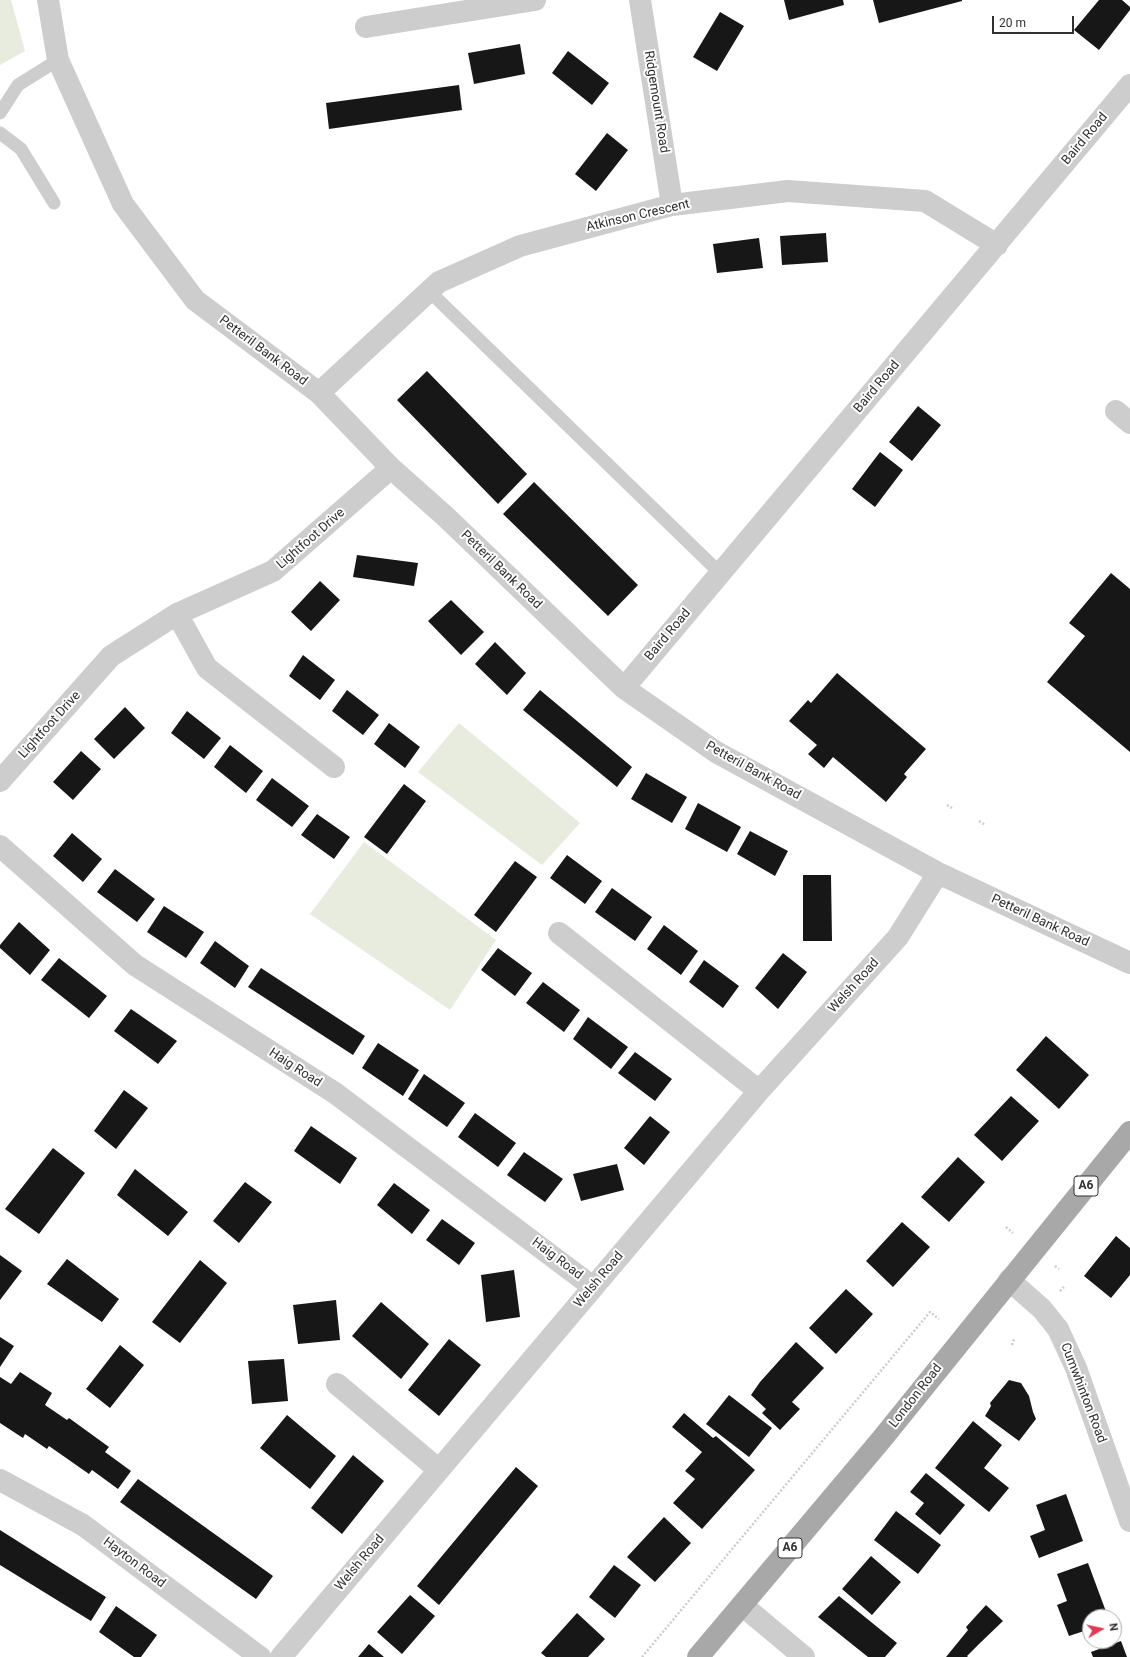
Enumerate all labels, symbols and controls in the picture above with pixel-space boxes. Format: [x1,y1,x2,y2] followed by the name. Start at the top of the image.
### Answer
[994,8,1076,34] scale bar
[999,16,1026,30] text: 20 m
[640,50,672,154] street label: Ridgemount Road
[1059,110,1111,168] street label: Baird Road
[585,197,691,235] street label: Atkinson Crescent
[216,313,310,389] street label: Petteril Bank Road
[851,358,903,416] street label: Baird Road
[274,505,348,573] street label: Lightfoot Drive
[457,527,545,613] street label: Petteril Bank Road
[642,606,694,664] street label: Baird Road
[16,688,84,762] street label: Lightfoot Drive
[703,738,803,804] street label: Petteril Bank Road
[989,891,1091,951] street label: Petteril Bank Road
[825,955,883,1017] street label: Welsh Road
[266,1045,324,1091] street label: Haig Road
[1074,1176,1098,1196] road number: A6
[528,1235,586,1283] street label: Haig Road
[571,1249,627,1311] street label: Welsh Road
[1057,1341,1109,1445] street label: Cumwhinton Road
[886,1361,946,1431] street label: London Road
[332,1532,388,1594] street label: Welsh Road
[100,1534,168,1592] street label: Hayton Road
[778,1538,802,1558] road number: A6
[1082,1609,1122,1649] north arrow
[1106,1622,1120,1632] text: N

